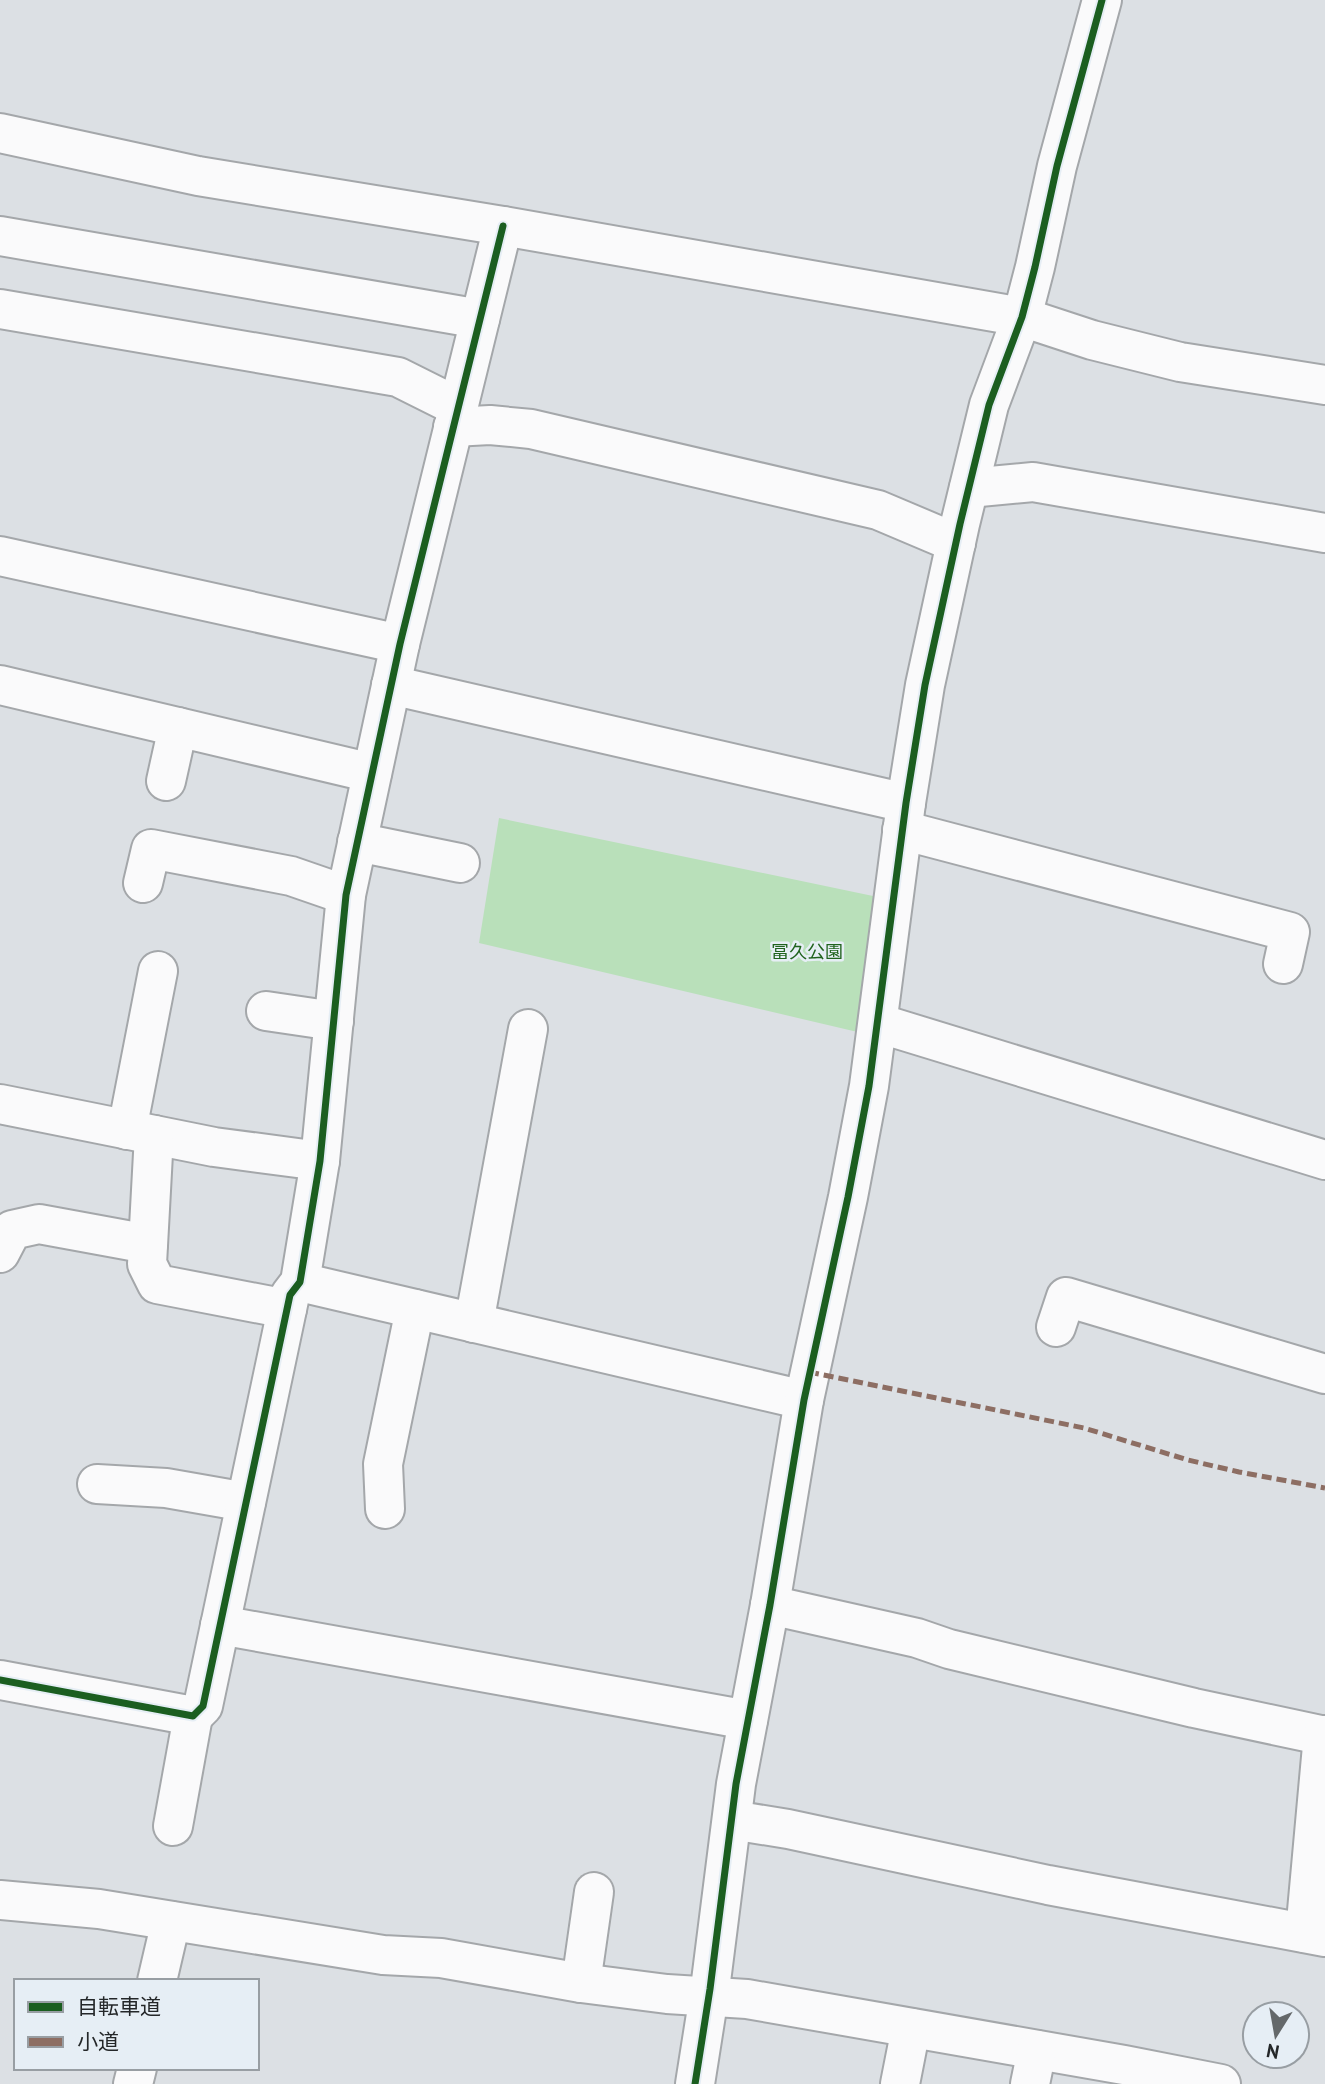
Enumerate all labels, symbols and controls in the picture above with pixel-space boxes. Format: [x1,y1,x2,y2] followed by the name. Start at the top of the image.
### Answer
[771,940,843,963] park label: 冨久公園
[14,1979,259,2070] legend
[77,1993,161,2020] text: 自転車道
[1241,2000,1311,2070] north arrow
[77,2028,119,2055] text: 小道
[1264,2039,1281,2065] text: N

